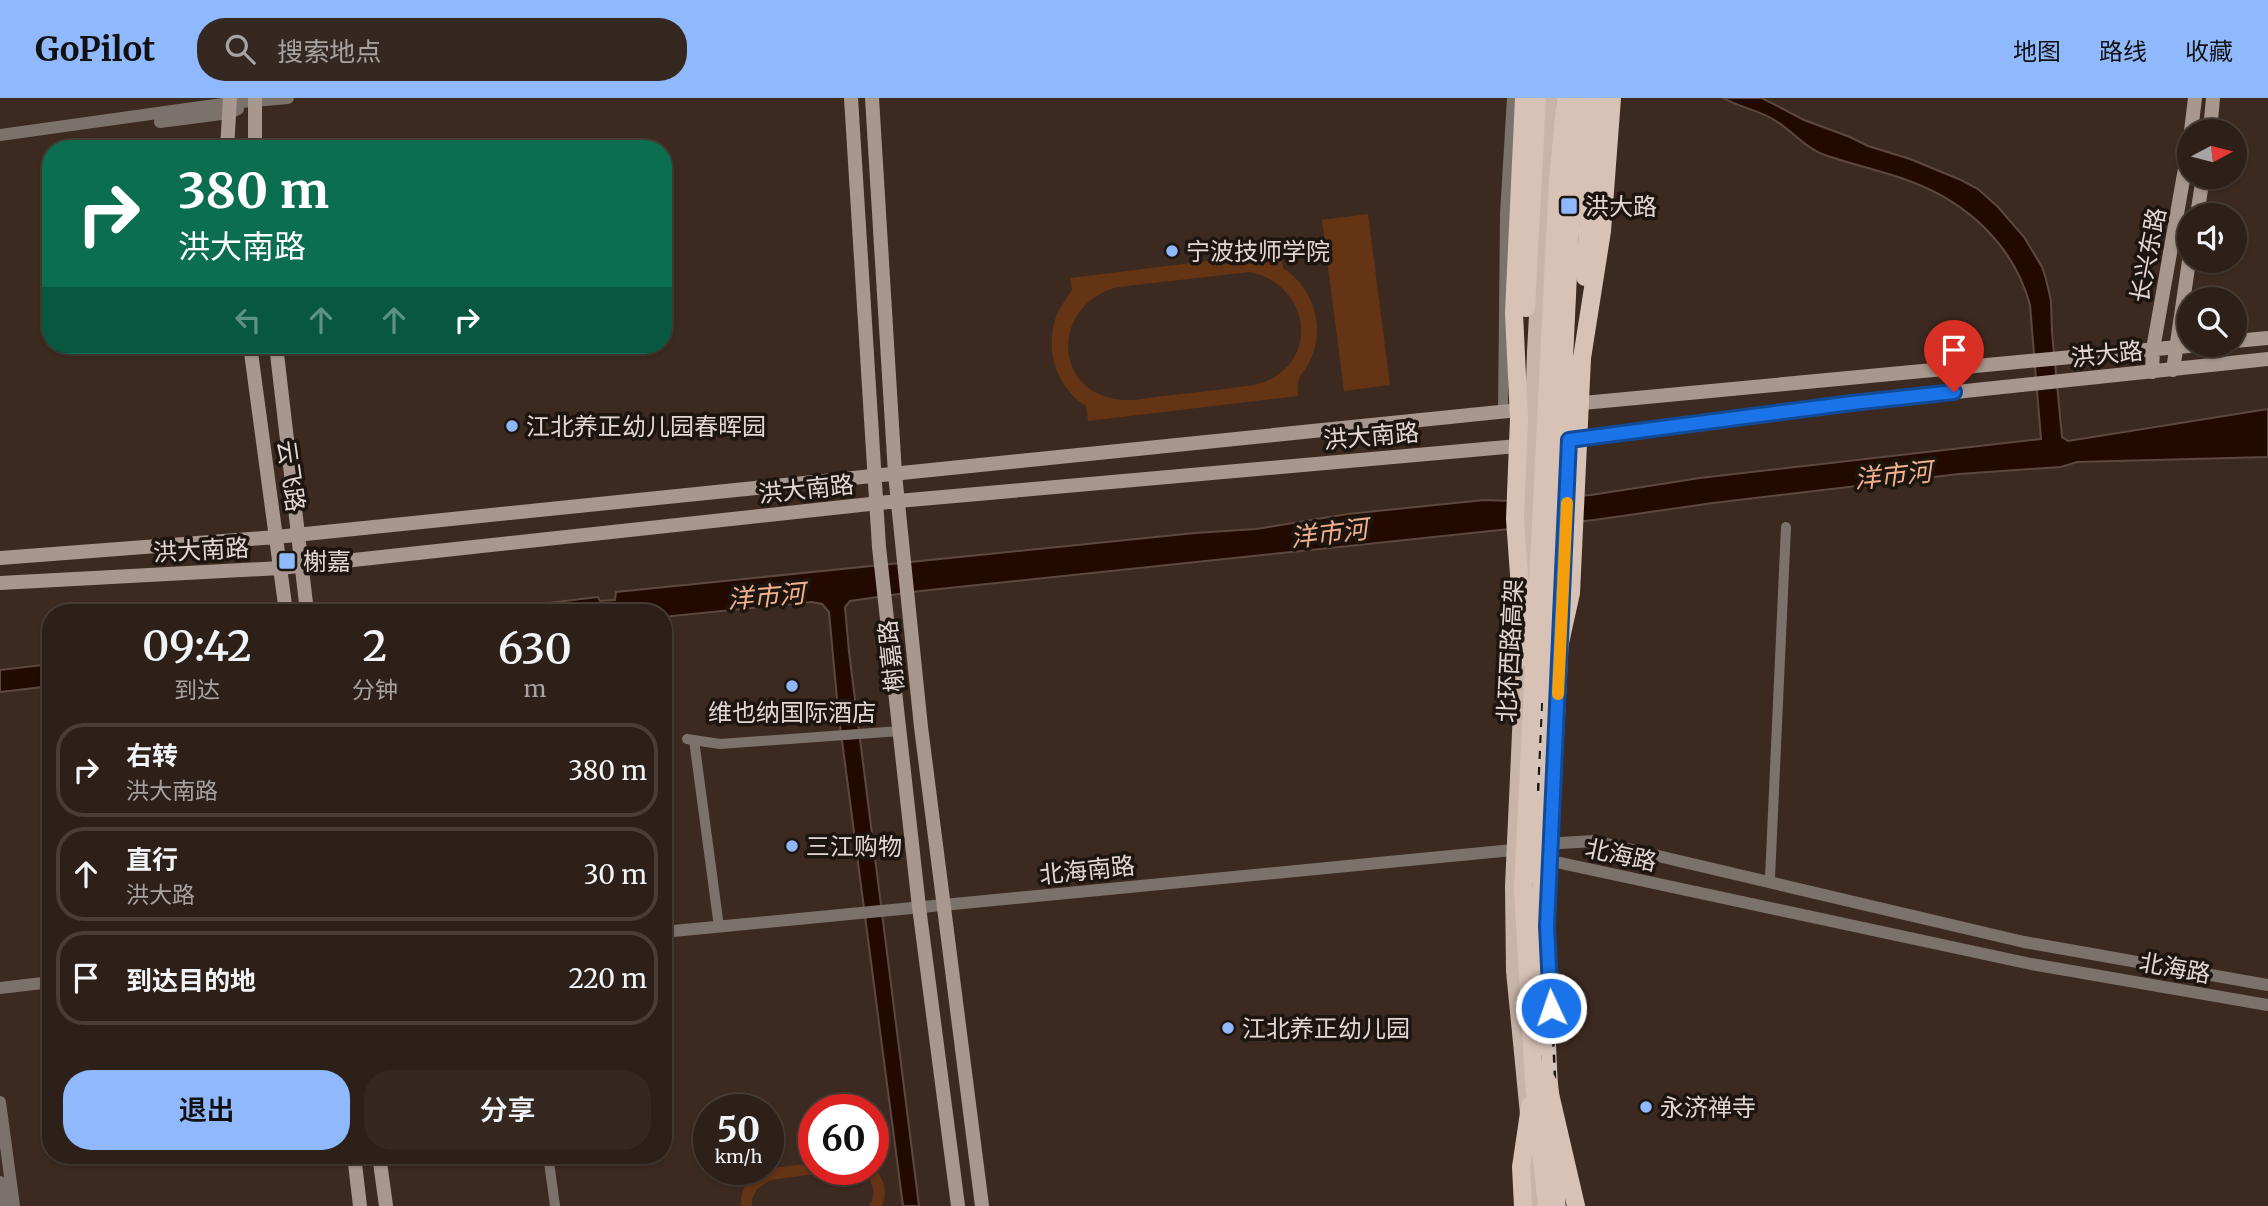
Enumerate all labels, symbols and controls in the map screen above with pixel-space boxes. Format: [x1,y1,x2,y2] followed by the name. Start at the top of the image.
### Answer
[197,18,687,81] search box
[35,29,155,70] text: GoPilot
[221,30,259,68] icon: search
[277,35,381,68] text: 搜索地点
[2013,36,2061,67] text: 地图
[2099,36,2147,67] text: 路线
[2185,36,2233,67] text: 收藏
[2177,119,2247,189] north arrow
[2177,119,2247,357] map controls
[178,160,329,221] text: 380 m
[63,168,154,259] icon: right
[1585,191,1657,222] place label: 洪大路
[1559,196,1579,216] marker: 洪大路
[2177,203,2247,273] button: sound
[2124,205,2172,305] street label: 长兴东路
[178,227,306,267] text: 洪大南路
[1186,236,1330,267] place label: 宁波技师学院
[1164,243,1180,259] marker: 宁波技师学院
[2177,287,2247,357] button: search
[229,301,267,339] icon: left
[302,301,340,339] icon: ahead
[375,301,413,339] icon: ahead
[448,301,486,339] icon: right
[1924,320,1984,392] pin
[1935,331,1973,369] icon: arrive
[2070,335,2144,373] street label: 洪大路
[526,411,766,442] place label: 江北养正幼儿园春晖园
[1322,416,1420,456] street label: 洪大南路
[504,418,520,434] marker: 江北养正幼儿园春晖园
[271,438,311,514] street label: 云飞路
[1852,454,1938,495] water label: 洋市河
[757,469,855,509] street label: 洪大南路
[1288,511,1375,554] water label: 洋市河
[152,532,250,568] street label: 洪大南路
[303,546,351,577] place label: 榭嘉
[277,551,297,571] marker: 榭嘉
[726,576,811,616] water label: 洋市河
[1491,578,1529,724] street label: 北环西路高架
[872,619,910,693] street label: 榭嘉路
[142,620,252,672] text: 09:42
[362,620,387,672] text: 2
[498,623,572,675] text: 630
[523,674,546,703] text: m
[174,675,220,704] text: 到达
[352,675,398,704] text: 分钟
[784,678,800,694] marker: 维也纳国际酒店
[708,697,876,728] place label: 维也纳国际酒店
[126,739,178,772] text: 右转
[67,751,105,789] icon: right
[568,754,647,787] text: 380 m
[126,776,218,805] text: 洪大南路
[806,831,902,862] place label: 三江购物
[1583,832,1659,878] street label: 北海路
[784,838,800,854] marker: 三江购物
[126,843,178,876] text: 直行
[1038,850,1136,890] street label: 北海南路
[67,855,105,893] icon: ahead
[584,858,647,891] text: 30 m
[126,880,195,909] text: 洪大路
[2137,946,2213,990] street label: 北海路
[67,959,105,997] icon: arrive
[568,962,647,995] text: 220 m
[126,964,256,997] text: 到达目的地
[1514,971,1588,1045] position arrow
[1242,1013,1410,1044] place label: 江北养正幼儿园
[1220,1020,1236,1036] marker: 江北养正幼儿园
[63,1070,350,1150] button: 退出
[364,1070,651,1150] button: 分享
[1660,1092,1756,1123] place label: 永济禅寺
[798,1094,889,1185] speed limit sign: 60
[1638,1099,1654,1115] marker: 永济禅寺
[717,1108,760,1152] text: 50
[715,1145,762,1168] text: km/h

